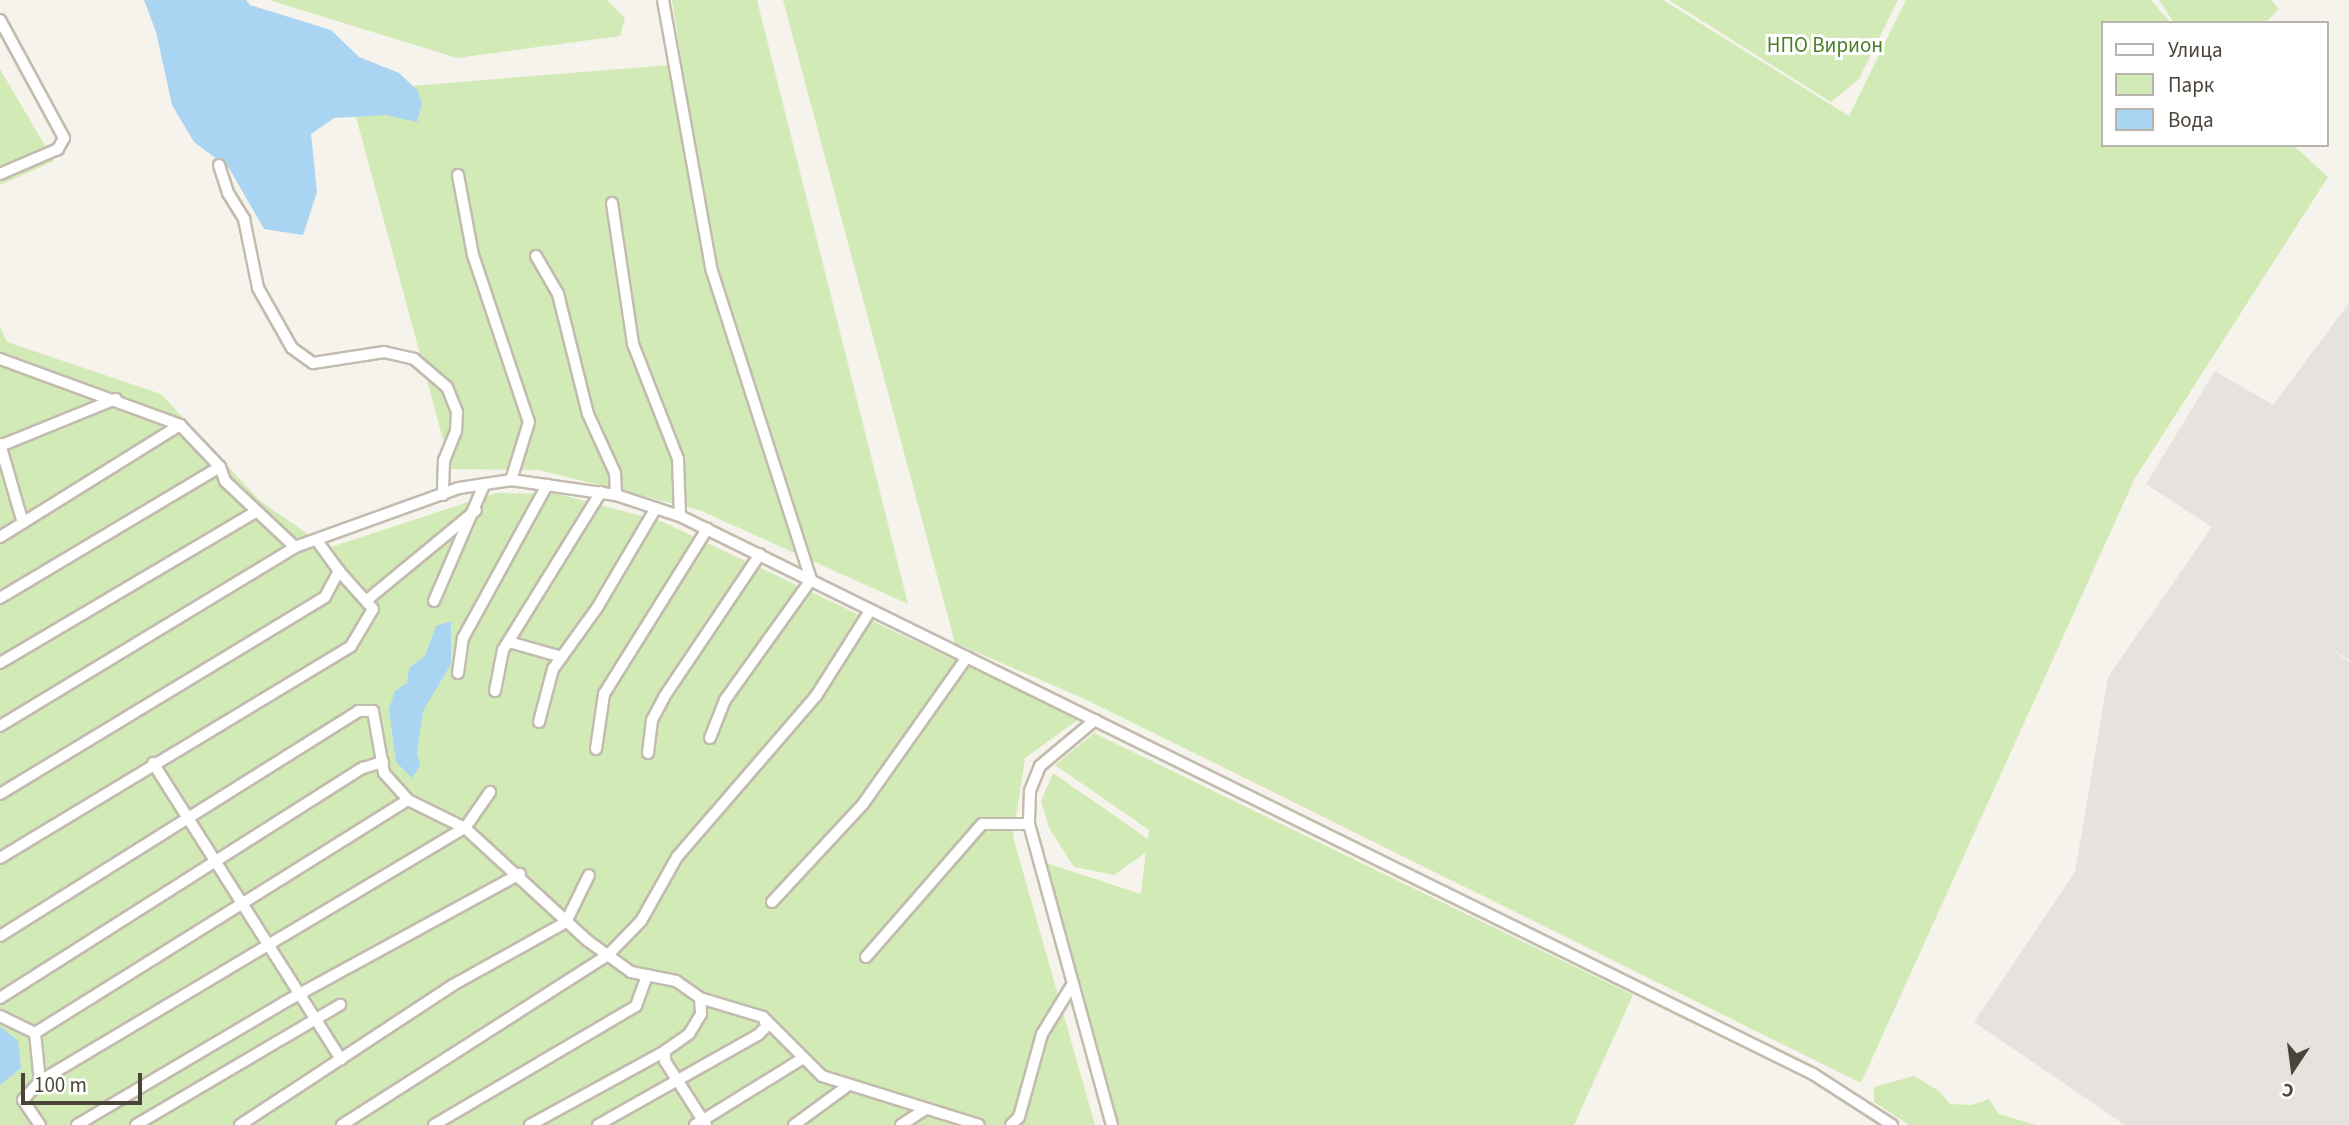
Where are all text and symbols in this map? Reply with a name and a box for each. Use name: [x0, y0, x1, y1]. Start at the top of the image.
legend: [2100, 21, 2328, 147]
park label: НПО Вирион: [1767, 32, 1883, 58]
text: Улица: [2168, 35, 2223, 65]
text: Парк: [2168, 70, 2214, 100]
text: Вода: [2168, 105, 2214, 135]
north arrow: [2258, 1034, 2328, 1104]
scale bar: [24, 1058, 145, 1102]
text: 100 m: [34, 1070, 87, 1100]
text: С: [2280, 1076, 2297, 1104]

